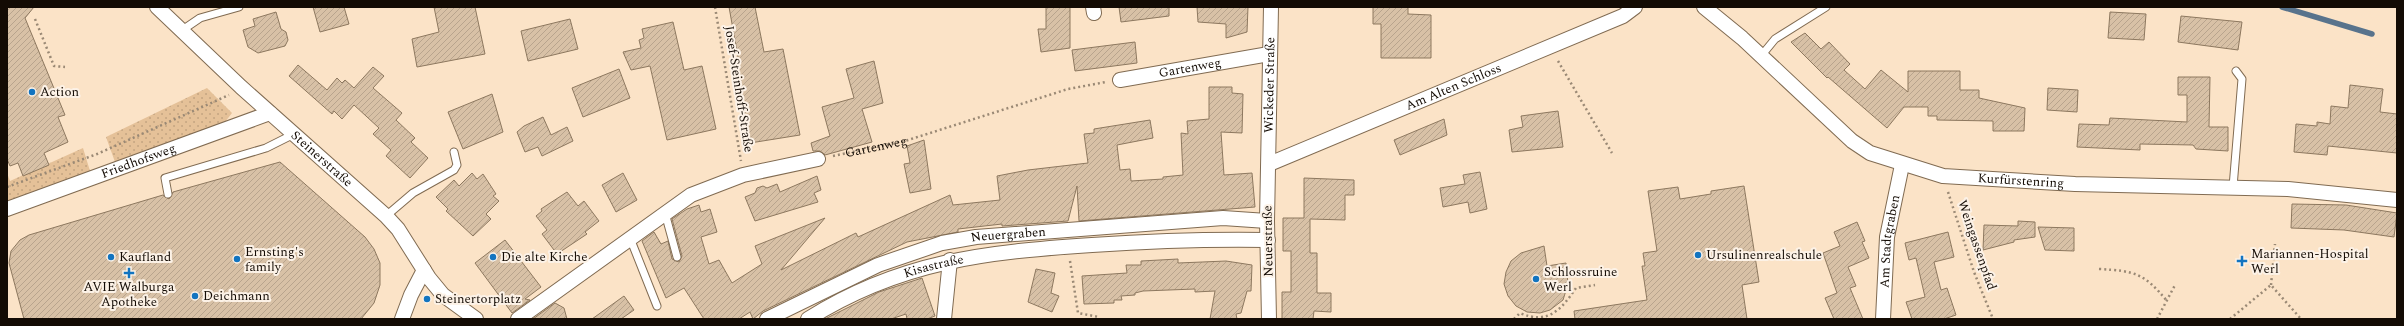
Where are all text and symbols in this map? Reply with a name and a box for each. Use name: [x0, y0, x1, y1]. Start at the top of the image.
street label: Josef-Steinhoff-Straße: [719, 24, 759, 154]
street label: Wickeder Straße: [1259, 37, 1280, 133]
street label: Gartenweg: [1157, 53, 1223, 83]
street label: Am Alten Schloss: [1402, 58, 1505, 116]
place label: Action: [40, 82, 79, 102]
marker: Action: [27, 87, 37, 97]
street label: Steinerstraße: [286, 126, 357, 192]
street label: Gartenweg: [843, 131, 909, 163]
street label: Friedhofsweg: [98, 138, 179, 184]
street label: Kurfürstenring: [1977, 168, 2065, 193]
street label: Am Stadtgraben: [1875, 193, 1906, 288]
street label: Weingassenpfad: [1952, 197, 2002, 293]
street label: Neuerstraße: [1257, 205, 1279, 277]
street label: Neuergraben: [969, 222, 1047, 248]
place label: Ernsting's family: [245, 242, 304, 277]
place label: Mariannen-Hospital Werl: [2251, 244, 2369, 279]
place label: Ursulinenrealschule: [1706, 245, 1822, 265]
place label: Kaufland: [119, 247, 171, 267]
place label: Die alte Kirche: [501, 247, 587, 267]
street label: Kisastraße: [901, 249, 965, 283]
marker: Ursulinenrealschule: [1693, 250, 1703, 260]
marker: Kaufland: [106, 252, 116, 262]
marker: Die alte Kirche: [488, 252, 498, 262]
marker: Ernsting's family: [232, 254, 242, 264]
marker: Mariannen-Hospital Werl: [2236, 255, 2248, 267]
place label: Schlossruine Werl: [1544, 262, 1617, 297]
marker: AVIE Walburga Apotheke: [124, 268, 134, 278]
marker: Schlossruine Werl: [1531, 274, 1541, 284]
place label: AVIE Walburga Apotheke: [84, 277, 175, 312]
place label: Deichmann: [203, 286, 270, 306]
place label: Steinertorplatz: [435, 289, 521, 309]
marker: Deichmann: [190, 291, 200, 301]
marker: Steinertorplatz: [422, 294, 432, 304]

